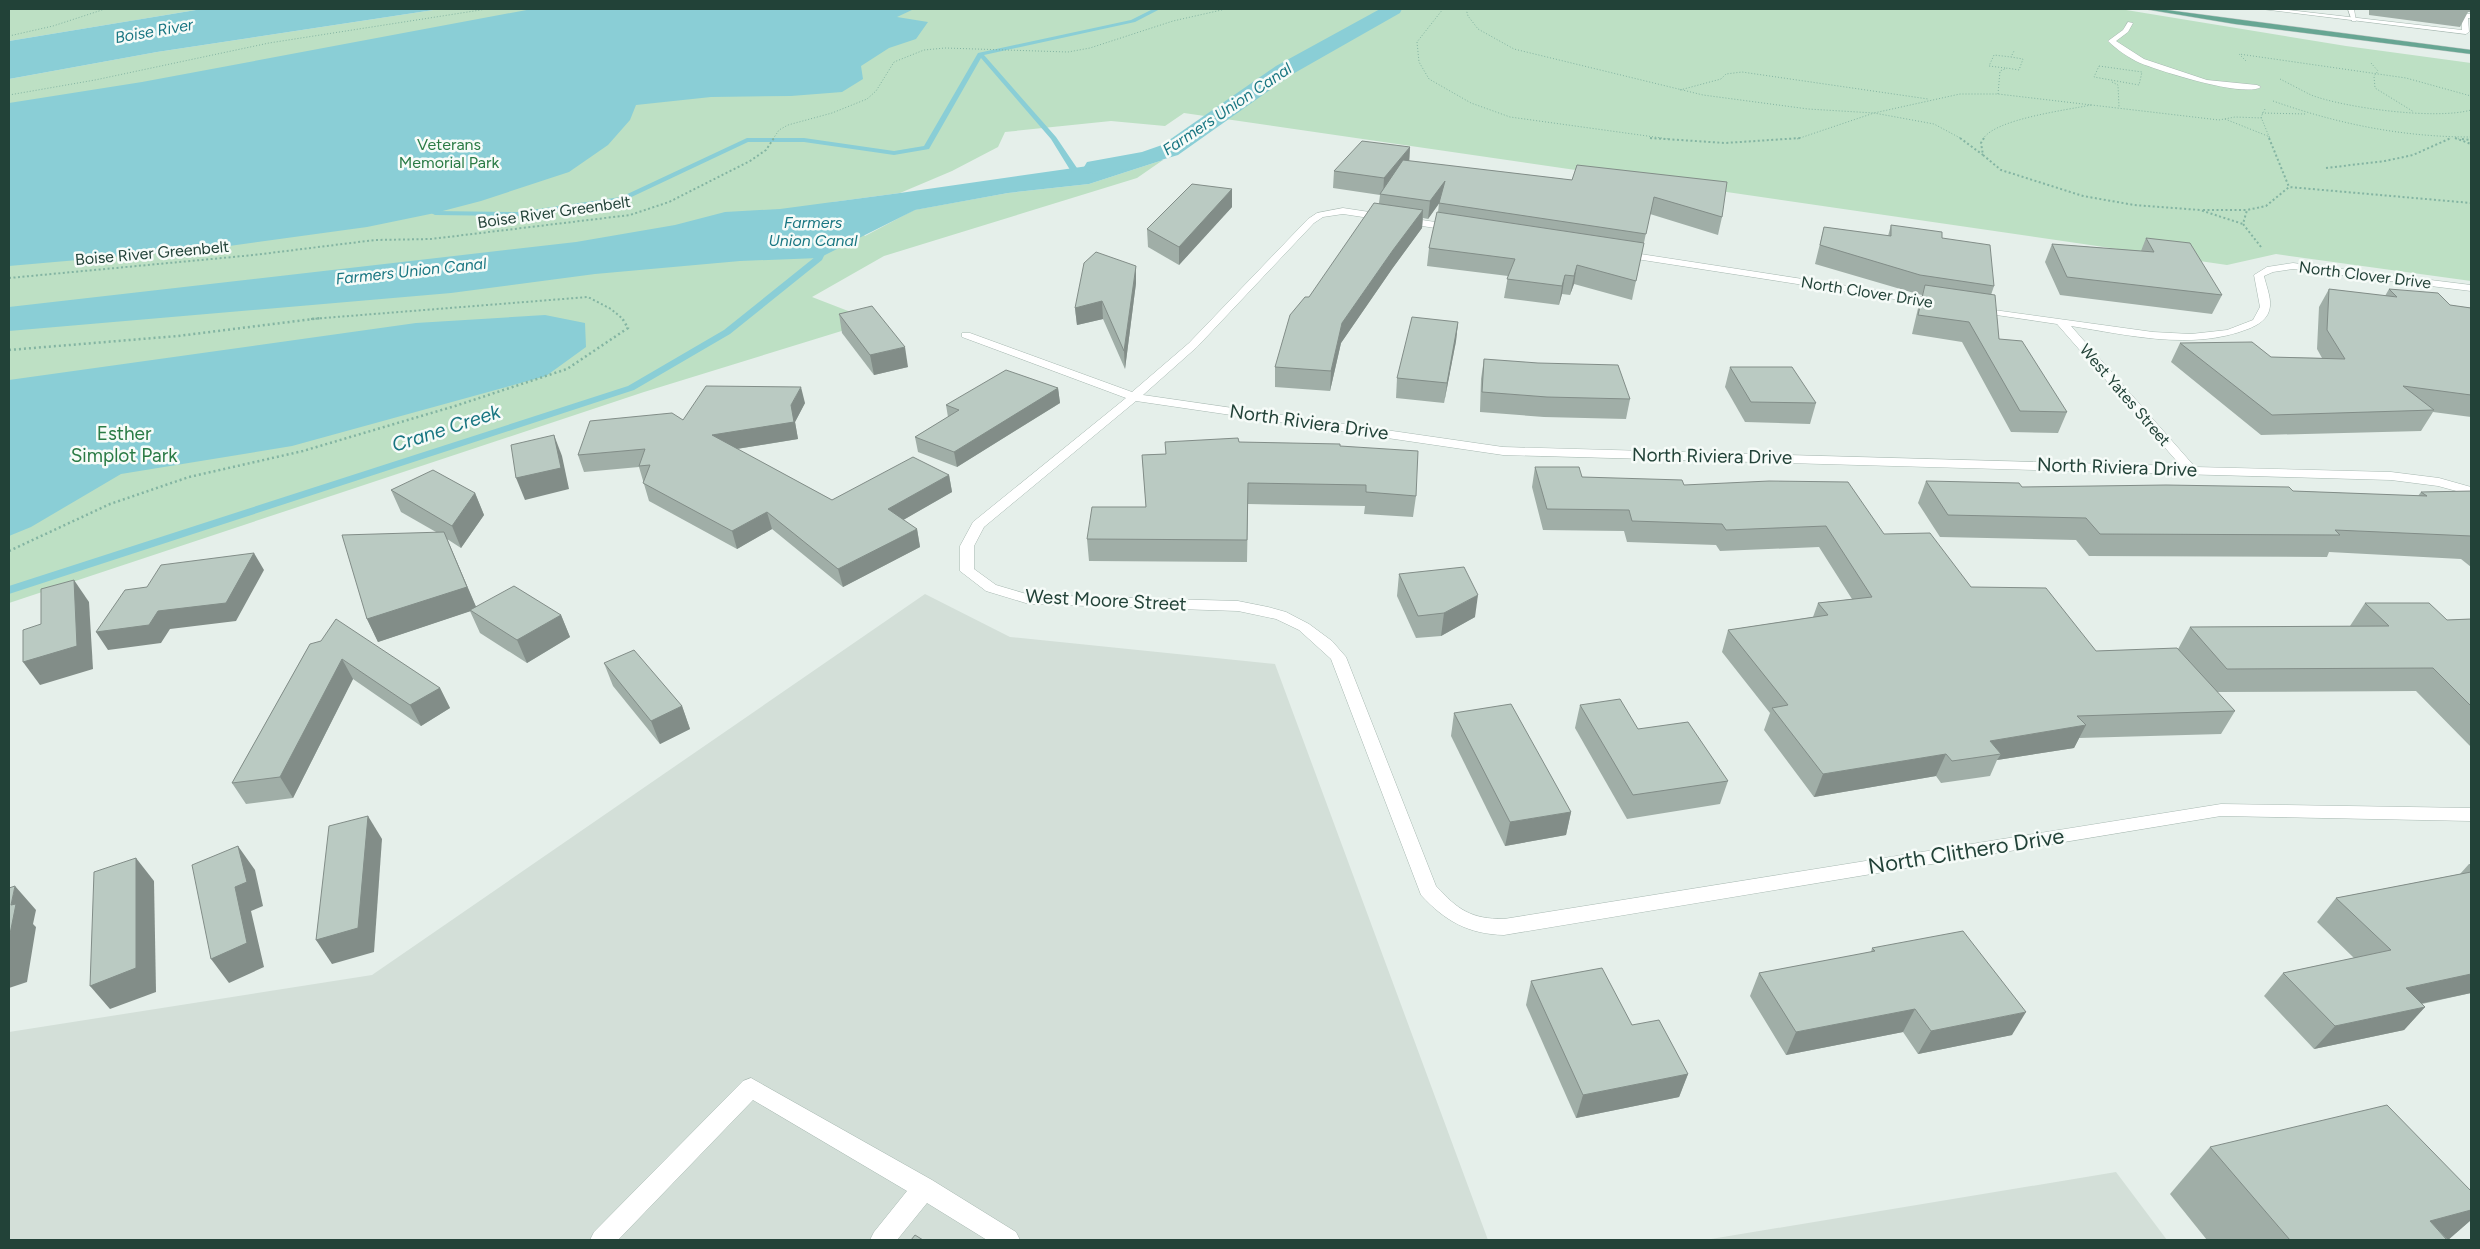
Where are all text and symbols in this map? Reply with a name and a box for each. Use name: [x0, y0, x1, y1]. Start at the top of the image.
water label: Boise River: [113, 15, 195, 47]
water label: Farmers Union Canal: [1159, 58, 1296, 159]
park label: Veterans Memorial Park: [399, 135, 499, 172]
street label: Boise River Greenbelt: [476, 192, 632, 232]
water label: Farmers Union Canal: [769, 213, 858, 250]
street label: Boise River Greenbelt: [74, 237, 230, 269]
water label: Farmers Union Canal: [335, 254, 488, 288]
street label: North Clover Drive: [2298, 257, 2433, 293]
street label: North Clover Drive: [1800, 272, 1935, 312]
street label: West Yates Street: [2076, 340, 2174, 450]
water label: Crane Creek: [389, 399, 505, 457]
street label: North Riviera Drive: [1228, 399, 1390, 445]
park label: Esther Simplot Park: [71, 422, 178, 467]
street label: North Riviera Drive: [1632, 443, 1792, 469]
street label: North Riviera Drive: [2036, 453, 2198, 481]
street label: West Moore Street: [1025, 584, 1187, 616]
street label: North Clithero Drive: [1866, 822, 2066, 880]

